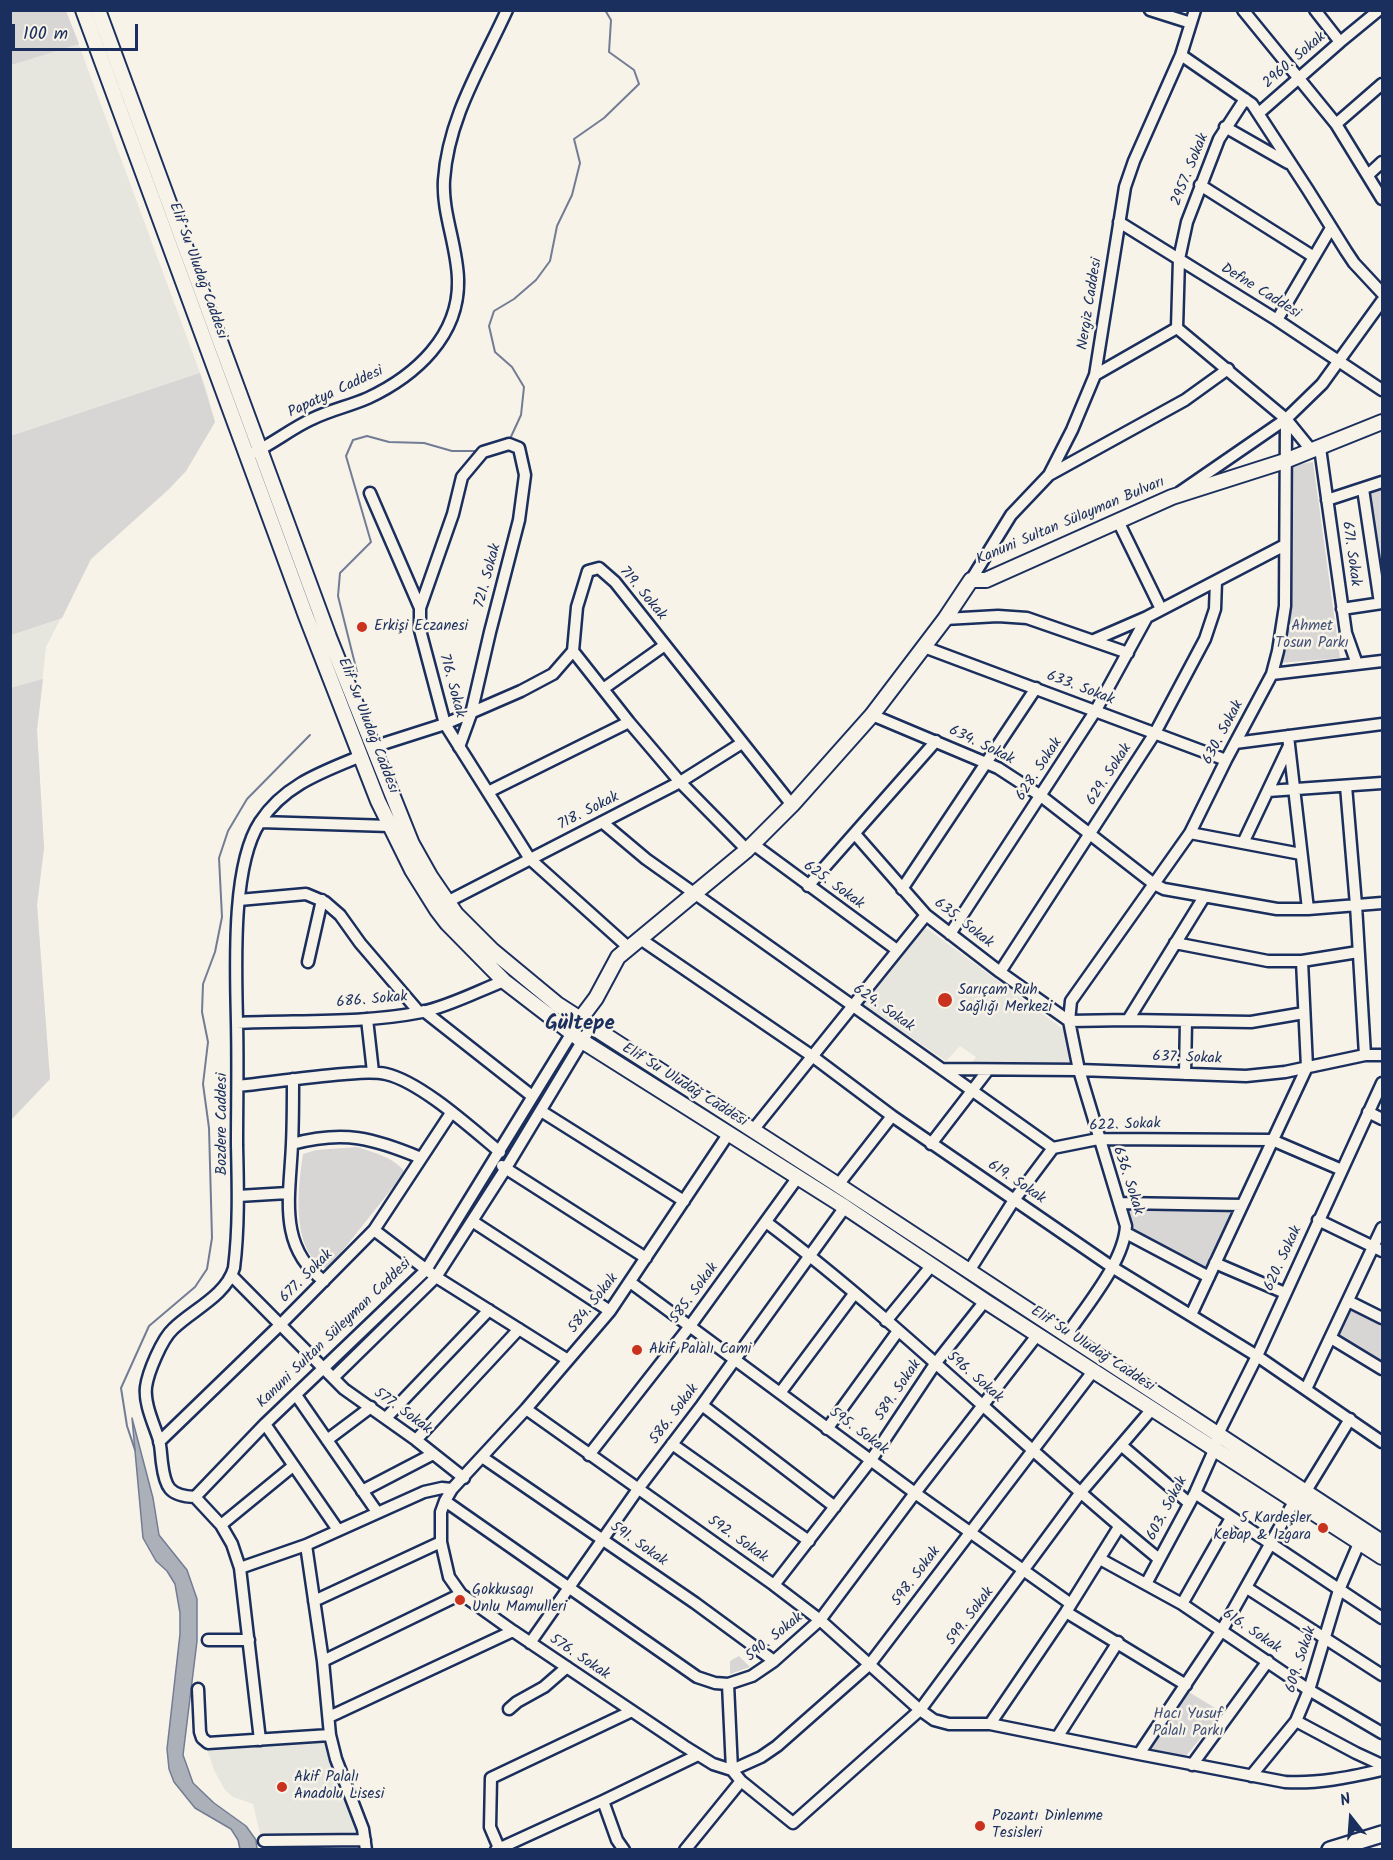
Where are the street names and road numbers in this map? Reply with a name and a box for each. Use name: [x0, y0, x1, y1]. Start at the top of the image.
street label: 2960. Sokak: [1260, 29, 1330, 93]
street label: 2957. Sokak: [1168, 131, 1214, 209]
street label: Elif Su Uludağ Caddesi: [164, 200, 230, 342]
street label: Nergiz Caddesi: [1075, 257, 1107, 351]
street label: Defne Caddesi: [1217, 260, 1303, 324]
street label: Papatya Caddesi: [286, 363, 386, 423]
street label: Kanuni Sultan Sülayman Bulvarı: [974, 474, 1168, 570]
street label: 671. Sokak: [1337, 520, 1363, 588]
street label: 721. Sokak: [472, 542, 506, 610]
street label: 719. Sokak: [614, 564, 670, 624]
street label: 716. Sokak: [434, 652, 468, 720]
street label: Elif Su Uludağ Caddesi: [333, 656, 401, 796]
street label: 633. Sokak: [1044, 668, 1116, 710]
street label: 630. Sokak: [1200, 698, 1248, 768]
street label: 634. Sokak: [945, 722, 1017, 770]
street label: 628. Sokak: [1013, 735, 1067, 805]
street label: 629. Sokak: [1083, 741, 1137, 809]
street label: 718. Sokak: [555, 789, 623, 835]
street label: 625. Sokak: [799, 858, 867, 914]
street label: 635. Sokak: [930, 895, 996, 953]
street label: 624. Sokak: [849, 981, 917, 1037]
street label: 686. Sokak: [336, 989, 408, 1013]
street label: Elif Su Uludağ Caddesi: [618, 1040, 750, 1132]
street label: 637. Sokak: [1152, 1049, 1222, 1069]
street label: Bozdere Caddesi: [214, 1073, 232, 1175]
street label: 622. Sokak: [1089, 1116, 1161, 1136]
street label: 636. Sokak: [1108, 1145, 1146, 1217]
street label: 619. Sokak: [984, 1157, 1048, 1209]
street label: 620. Sokak: [1261, 1223, 1307, 1295]
street label: 677. Sokak: [277, 1247, 337, 1307]
street label: Kanuni Sultan Süleyman Caddesi: [254, 1255, 416, 1413]
street label: 585. Sokak: [667, 1260, 723, 1328]
street label: 584. Sokak: [565, 1271, 623, 1337]
street label: Elif Su Uludağ Caddesi: [1027, 1303, 1157, 1397]
street label: 596. Sokak: [942, 1349, 1006, 1407]
street label: 589. Sokak: [872, 1357, 926, 1425]
street label: 586. Sokak: [646, 1381, 704, 1449]
street label: 577. Sokak: [369, 1385, 435, 1439]
street label: 595. Sokak: [825, 1404, 891, 1460]
street label: 603. Sokak: [1144, 1474, 1192, 1544]
street label: 592. Sokak: [703, 1513, 771, 1567]
street label: 591. Sokak: [606, 1519, 670, 1571]
street label: 598. Sokak: [889, 1544, 945, 1610]
street label: 599. Sokak: [943, 1584, 999, 1650]
street label: 616. Sokak: [1218, 1606, 1284, 1658]
street label: 590. Sokak: [743, 1610, 807, 1666]
street label: 609. Sokak: [1283, 1625, 1321, 1695]
street label: 576. Sokak: [545, 1631, 613, 1685]

